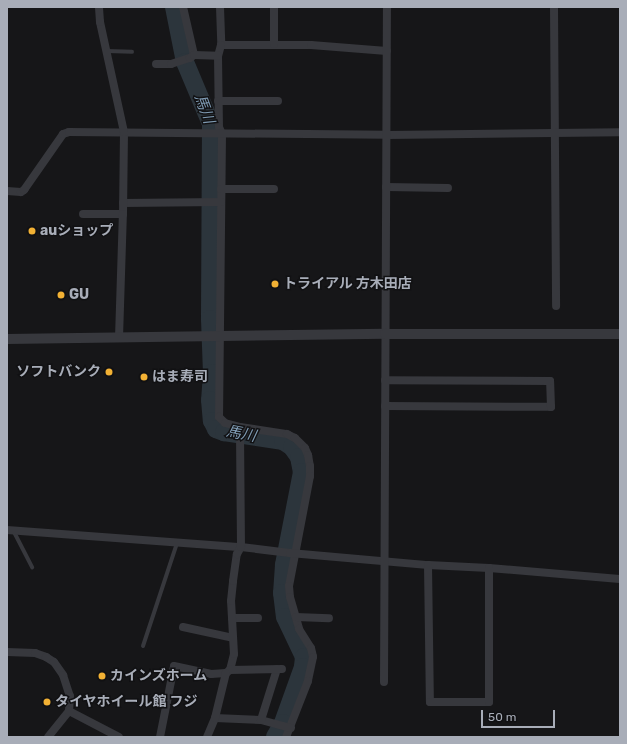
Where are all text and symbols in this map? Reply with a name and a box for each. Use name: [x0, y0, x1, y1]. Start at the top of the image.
water label: 馬川: [190, 92, 218, 126]
place label: auショップ: [40, 223, 113, 239]
marker: auショップ: [27, 226, 37, 236]
place label: トライアル 方木田店: [283, 276, 412, 292]
marker: トライアル 方木田店: [270, 279, 280, 289]
place label: GU: [69, 287, 89, 303]
marker: GU: [56, 290, 66, 300]
place label: ソフトバンク: [17, 364, 101, 380]
marker: ソフトバンク: [104, 367, 114, 377]
place label: はま寿司: [152, 369, 208, 385]
marker: はま寿司: [139, 372, 149, 382]
water label: 馬川: [225, 422, 257, 446]
place label: カインズホーム: [110, 668, 208, 684]
marker: カインズホーム: [97, 671, 107, 681]
place label: タイヤホイール館 フジ: [55, 694, 198, 710]
marker: タイヤホイール館 フジ: [42, 697, 52, 707]
scale bar: [483, 702, 557, 728]
text: 50 m: [488, 710, 516, 724]

